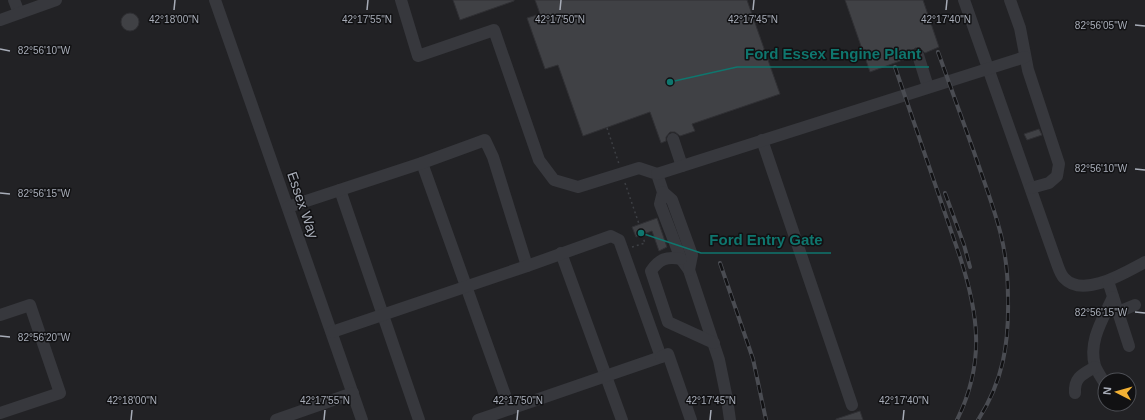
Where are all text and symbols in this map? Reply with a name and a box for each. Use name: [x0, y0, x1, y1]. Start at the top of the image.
text: 42°18'00"N: [149, 14, 199, 25]
text: 42°17'55"N: [342, 14, 392, 25]
text: 42°17'50"N: [535, 14, 585, 25]
text: 42°17'45"N: [728, 14, 778, 25]
text: 42°17'40"N: [921, 14, 971, 25]
text: 82°56'05"W: [1075, 20, 1128, 31]
callout: Ford Essex Engine Plant: [737, 40, 929, 67]
text: 82°56'10"W: [18, 45, 71, 56]
text: Ford Essex Engine Plant: [745, 45, 921, 62]
text: 82°56'10"W: [1075, 163, 1128, 174]
street label: Essex Way: [284, 170, 322, 240]
text: 82°56'15"W: [18, 188, 71, 199]
callout: Ford Entry Gate: [701, 226, 831, 253]
text: Ford Entry Gate: [709, 231, 823, 248]
text: 82°56'15"W: [1075, 307, 1128, 318]
text: 82°56'20"W: [18, 332, 71, 343]
north arrow: [1097, 372, 1137, 412]
text: N: [1101, 386, 1113, 396]
text: 42°18'00"N: [107, 395, 157, 406]
text: 42°17'55"N: [300, 395, 350, 406]
text: 42°17'50"N: [493, 395, 543, 406]
text: 42°17'45"N: [686, 395, 736, 406]
text: 42°17'40"N: [879, 395, 929, 406]

